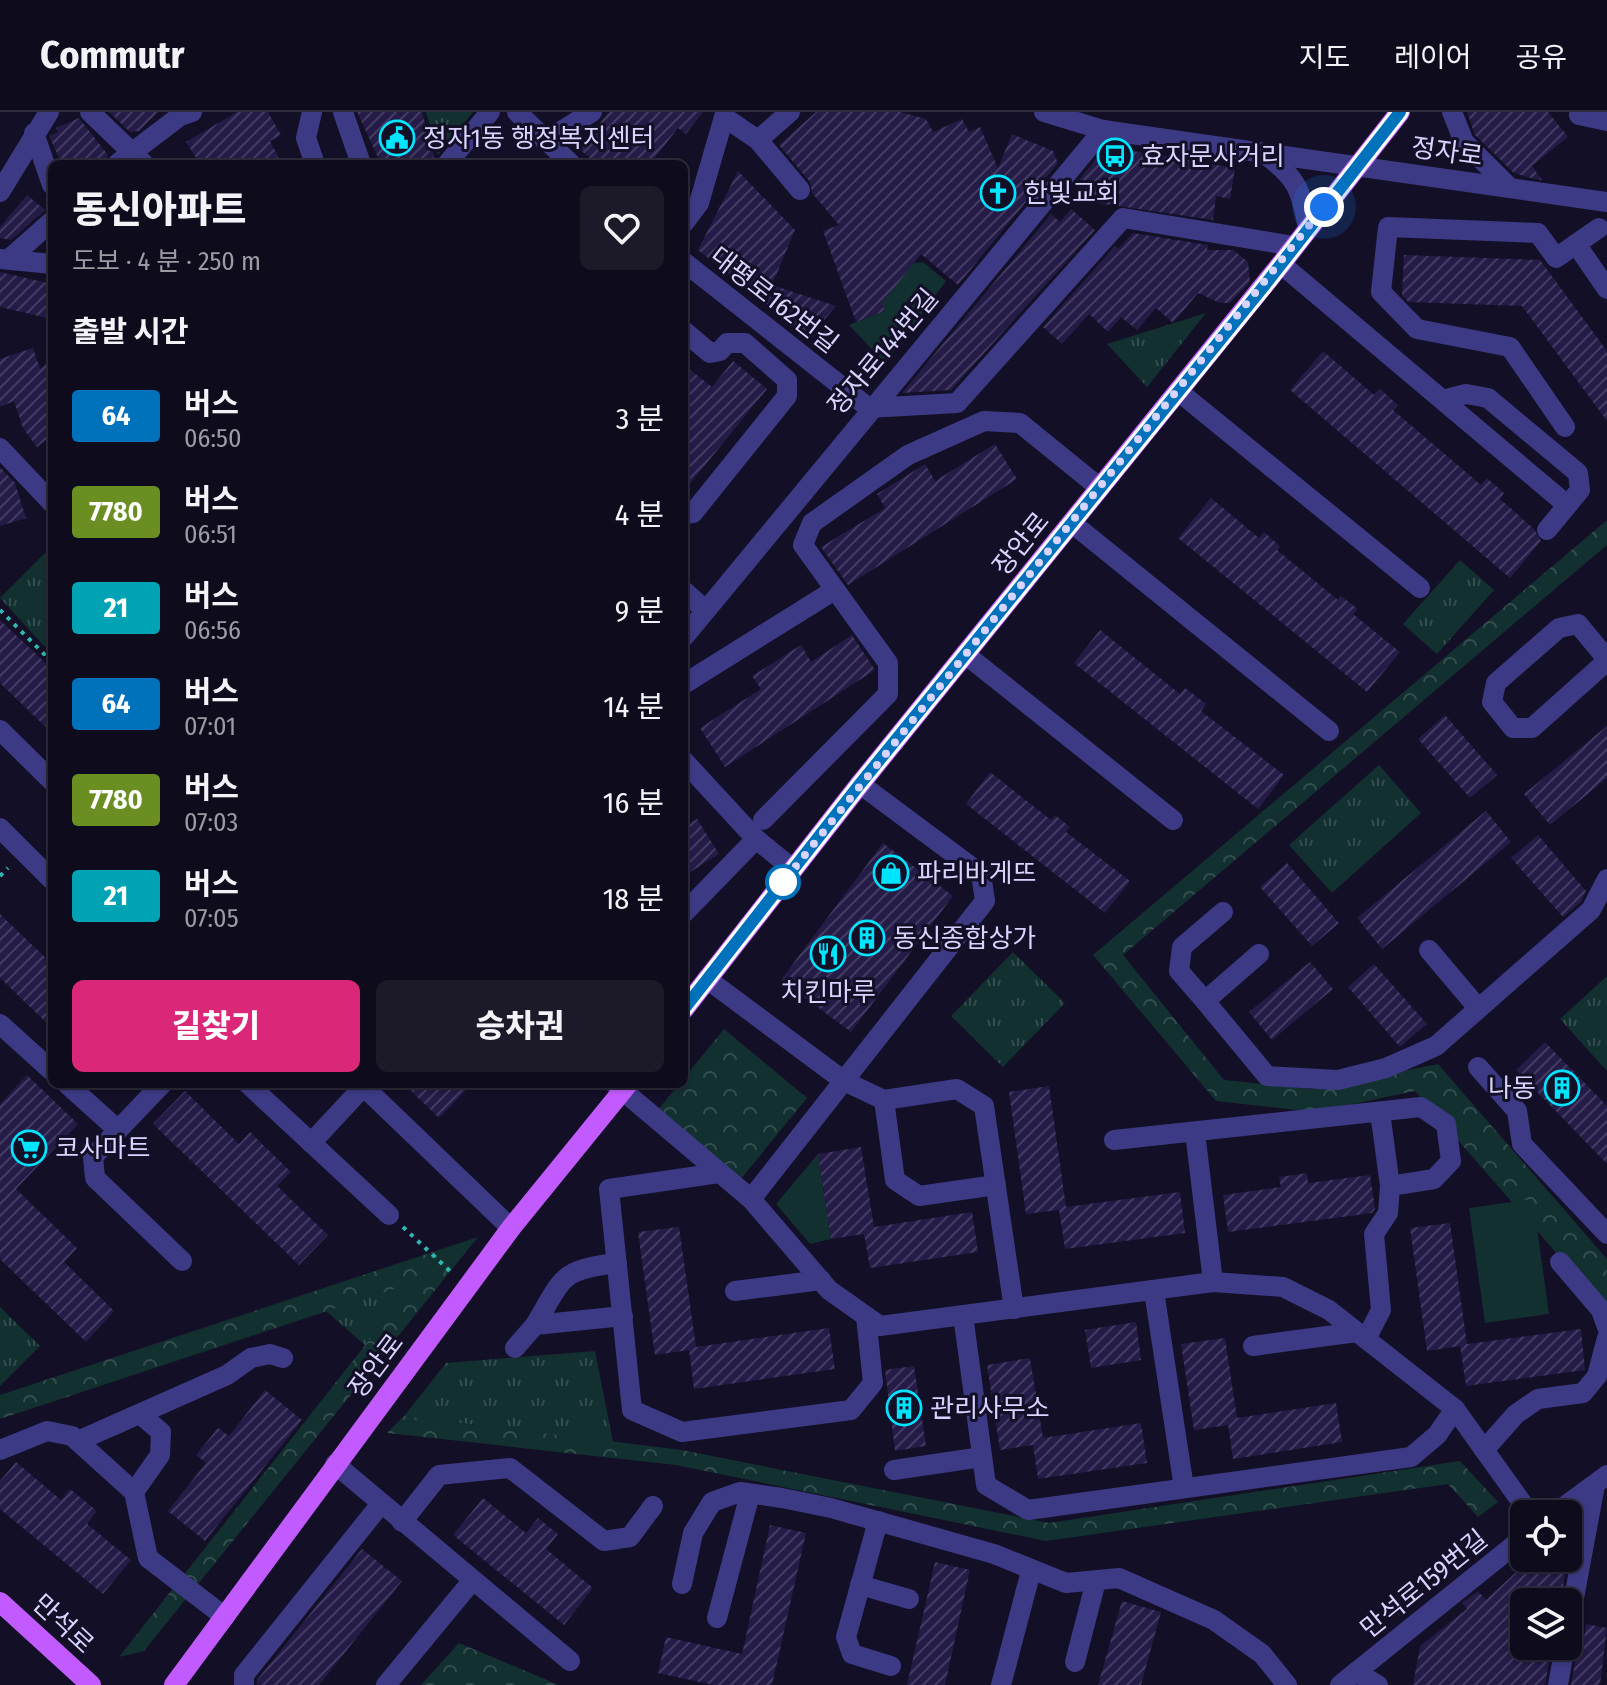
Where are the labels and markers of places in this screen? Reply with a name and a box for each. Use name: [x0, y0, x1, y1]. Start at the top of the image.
public building icon: 정자1동 행정복지센터: [378, 119, 416, 157]
place label: 정자1동 행정복지센터: [423, 123, 655, 154]
bus stop icon: 효자문사거리: [1096, 137, 1134, 175]
place label: 효자문사거리: [1141, 141, 1285, 172]
church icon: 한빛교회: [979, 174, 1017, 212]
place label: 한빛교회: [1024, 178, 1120, 209]
shop icon: 파리바게뜨: [872, 854, 910, 892]
place label: 파리바게뜨: [917, 858, 1037, 889]
unlabelled marker: [766, 865, 800, 899]
building icon: 동신종합상가: [848, 919, 886, 957]
place label: 동신종합상가: [893, 923, 1037, 954]
restaurant icon: 치킨마루: [809, 935, 847, 973]
place label: 치킨마루: [780, 977, 876, 1008]
building icon: 나동: [1543, 1069, 1581, 1107]
place label: 나동: [1488, 1073, 1536, 1104]
supermarket icon: 코사마트: [10, 1129, 48, 1167]
place label: 코사마트: [55, 1133, 151, 1164]
building icon: 관리사무소: [885, 1389, 923, 1427]
place label: 관리사무소: [930, 1393, 1050, 1424]

